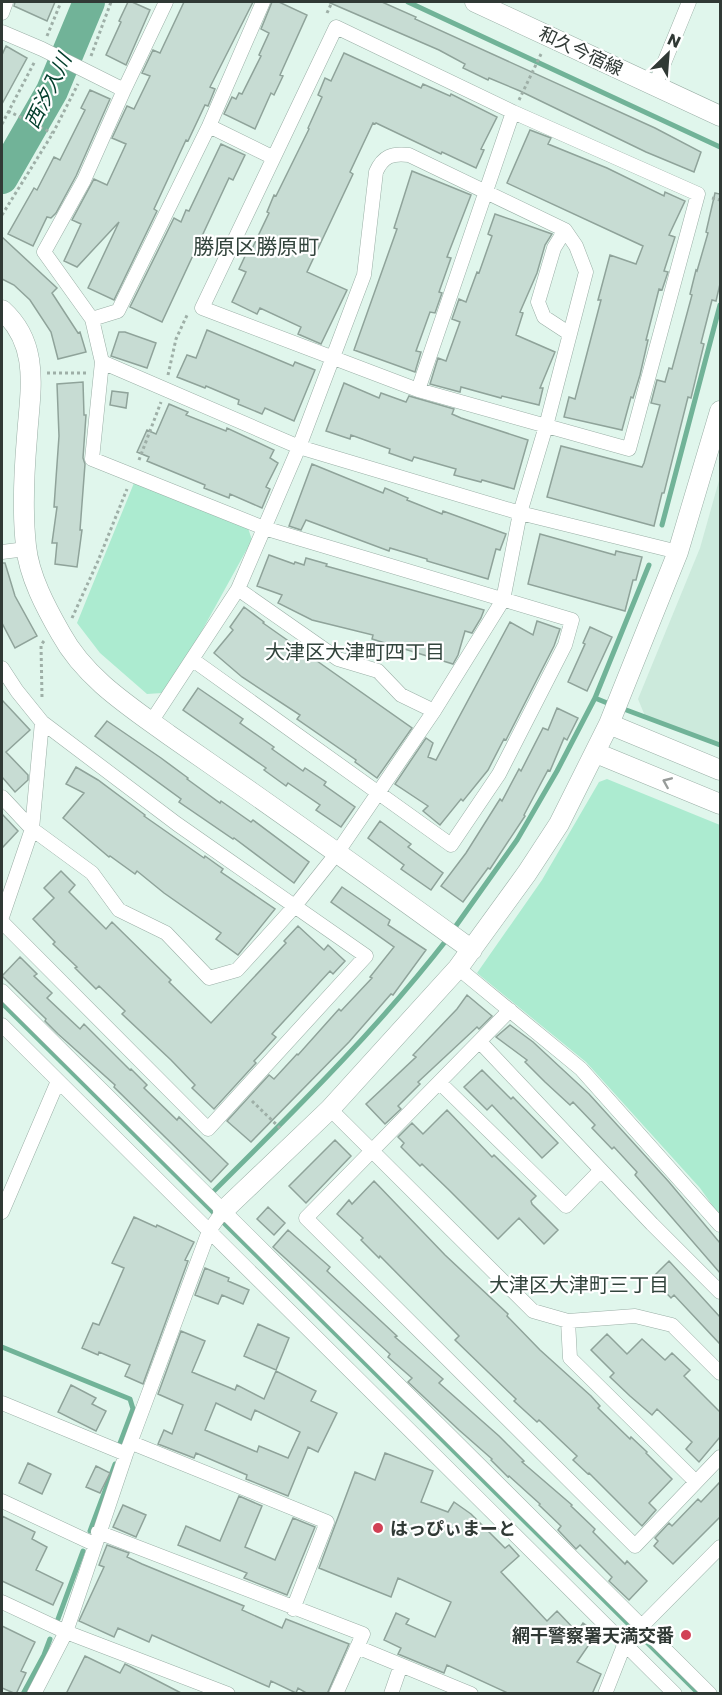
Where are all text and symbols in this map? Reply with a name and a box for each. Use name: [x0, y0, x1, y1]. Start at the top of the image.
street label: 和久今宿線: [535, 21, 627, 81]
north arrow: [638, 24, 698, 84]
text: N: [664, 28, 684, 54]
water label: 西汐入川: [18, 47, 79, 133]
district label: 勝原区勝原町: [193, 232, 319, 261]
district label: 大津区大津町四丁目: [265, 638, 445, 666]
one-way arrow: [662, 777, 673, 789]
district label: 大津区大津町三丁目: [489, 1271, 669, 1299]
place label: はっぴぃまーと: [390, 1516, 516, 1541]
marker: はっぴぃまーと: [371, 1521, 385, 1535]
place label: 網干警察署天満交番: [512, 1623, 674, 1648]
marker: 網干警察署天満交番: [679, 1628, 693, 1642]

